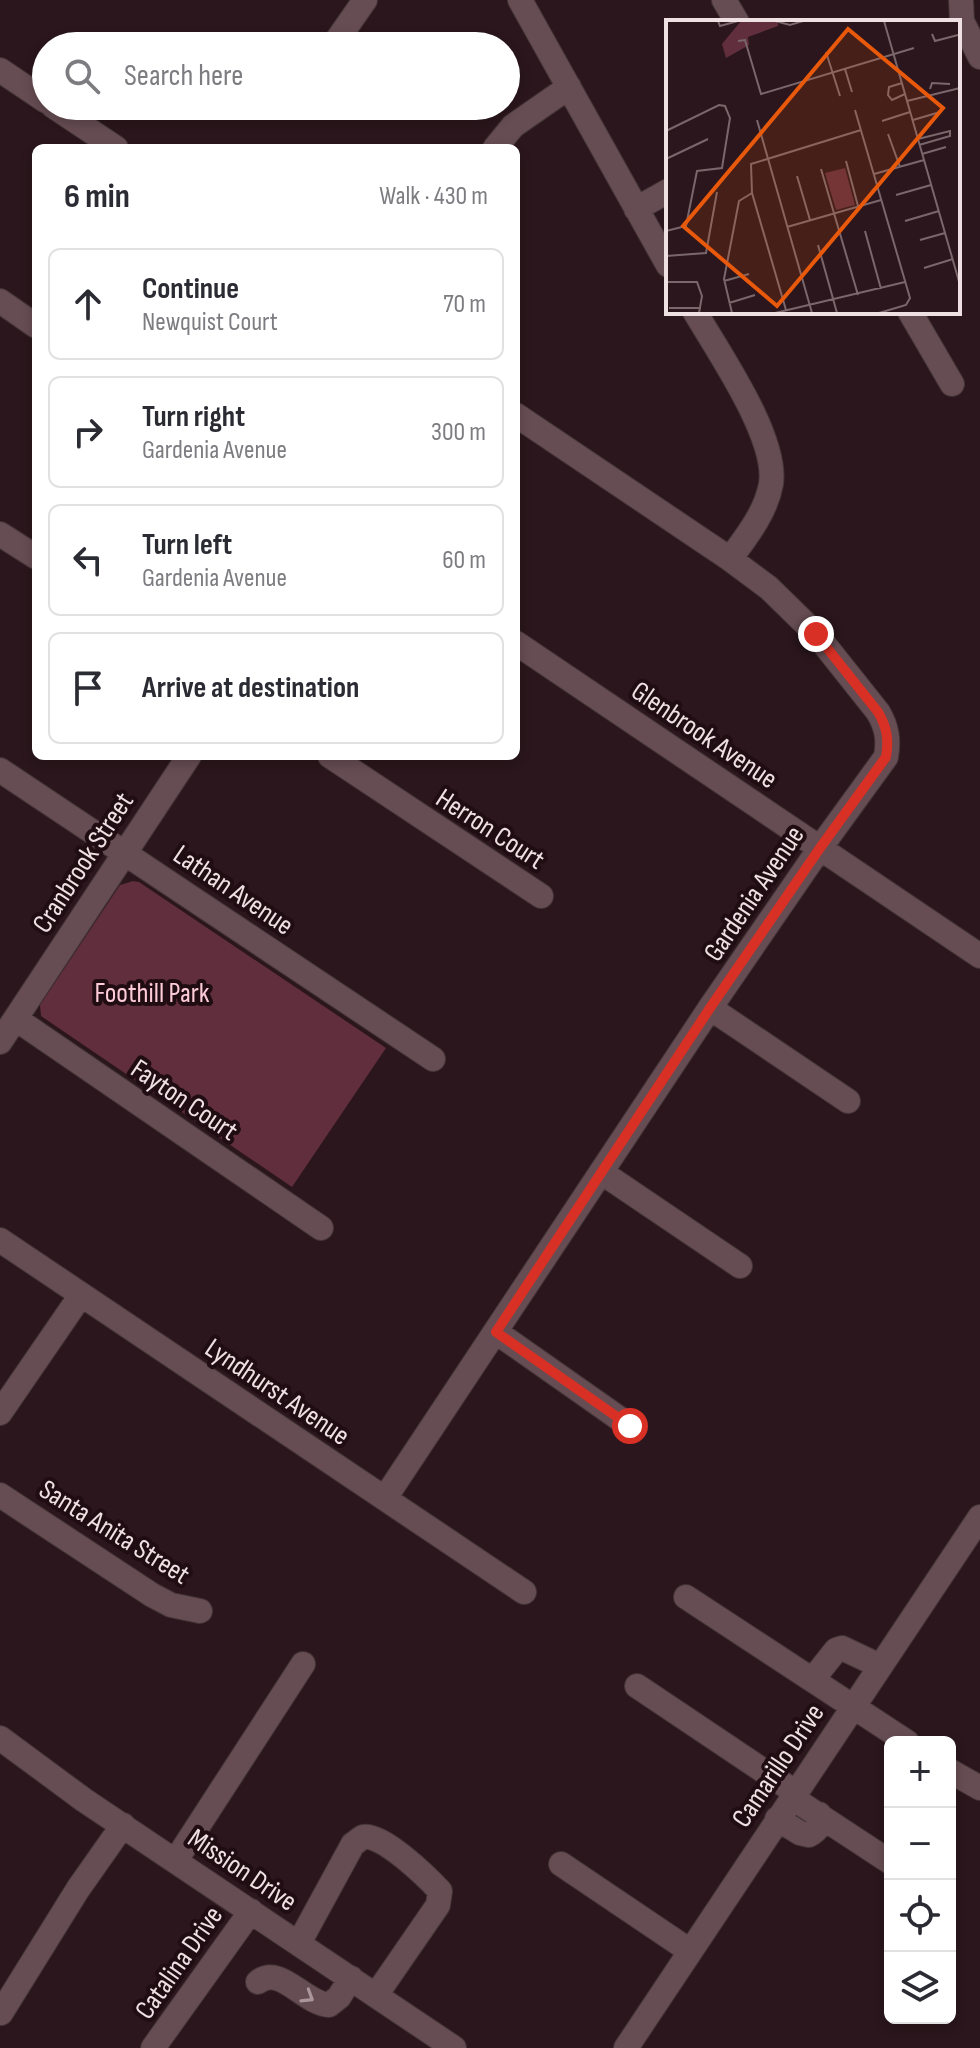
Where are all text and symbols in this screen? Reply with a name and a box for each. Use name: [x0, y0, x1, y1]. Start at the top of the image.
inset map: [666, 20, 960, 314]
search box: [32, 32, 520, 120]
icon: search: [60, 54, 104, 98]
text: Search here: [124, 58, 243, 94]
text: 6 min: [64, 176, 130, 217]
text: Walk · 430 m: [379, 181, 488, 212]
text: Continue: [142, 271, 239, 307]
icon: ahead: [66, 282, 110, 326]
text: 70 m: [443, 289, 486, 320]
text: Newquist Court: [142, 307, 278, 338]
text: Turn right: [142, 399, 245, 435]
icon: right: [66, 410, 110, 454]
text: 300 m: [431, 417, 486, 448]
text: Gardenia Avenue: [142, 435, 287, 466]
text: Turn left: [142, 527, 232, 563]
icon: left: [66, 538, 110, 582]
text: 60 m: [442, 545, 486, 576]
text: Gardenia Avenue: [142, 563, 287, 594]
route end: [798, 616, 834, 652]
icon: arrive: [66, 666, 110, 710]
text: Arrive at destination: [142, 670, 359, 706]
street label: Glenbrook Avenue: [625, 674, 783, 796]
street label: Herron Court: [430, 782, 551, 877]
street label: Cranbrook Street: [26, 787, 141, 939]
street label: Gardenia Avenue: [697, 820, 812, 968]
street label: Lathan Avenue: [167, 838, 299, 942]
park label: Foothill Park: [94, 977, 210, 1010]
street label: Fayton Court: [124, 1053, 244, 1148]
street label: Lyndhurst Avenue: [199, 1332, 356, 1453]
route start: [612, 1408, 648, 1444]
street label: Santa Anita Street: [33, 1473, 195, 1592]
street label: Camarillo Drive: [725, 1698, 831, 1834]
map controls: [884, 1736, 956, 2024]
button: +: [884, 1736, 956, 1808]
button: −: [884, 1808, 956, 1880]
street label: Mission Drive: [182, 1822, 303, 1919]
button: locate: [884, 1880, 956, 1952]
street label: Catalina Drive: [128, 1900, 230, 2026]
button: layers: [884, 1952, 956, 2024]
one-way arrow: [299, 1988, 314, 2003]

